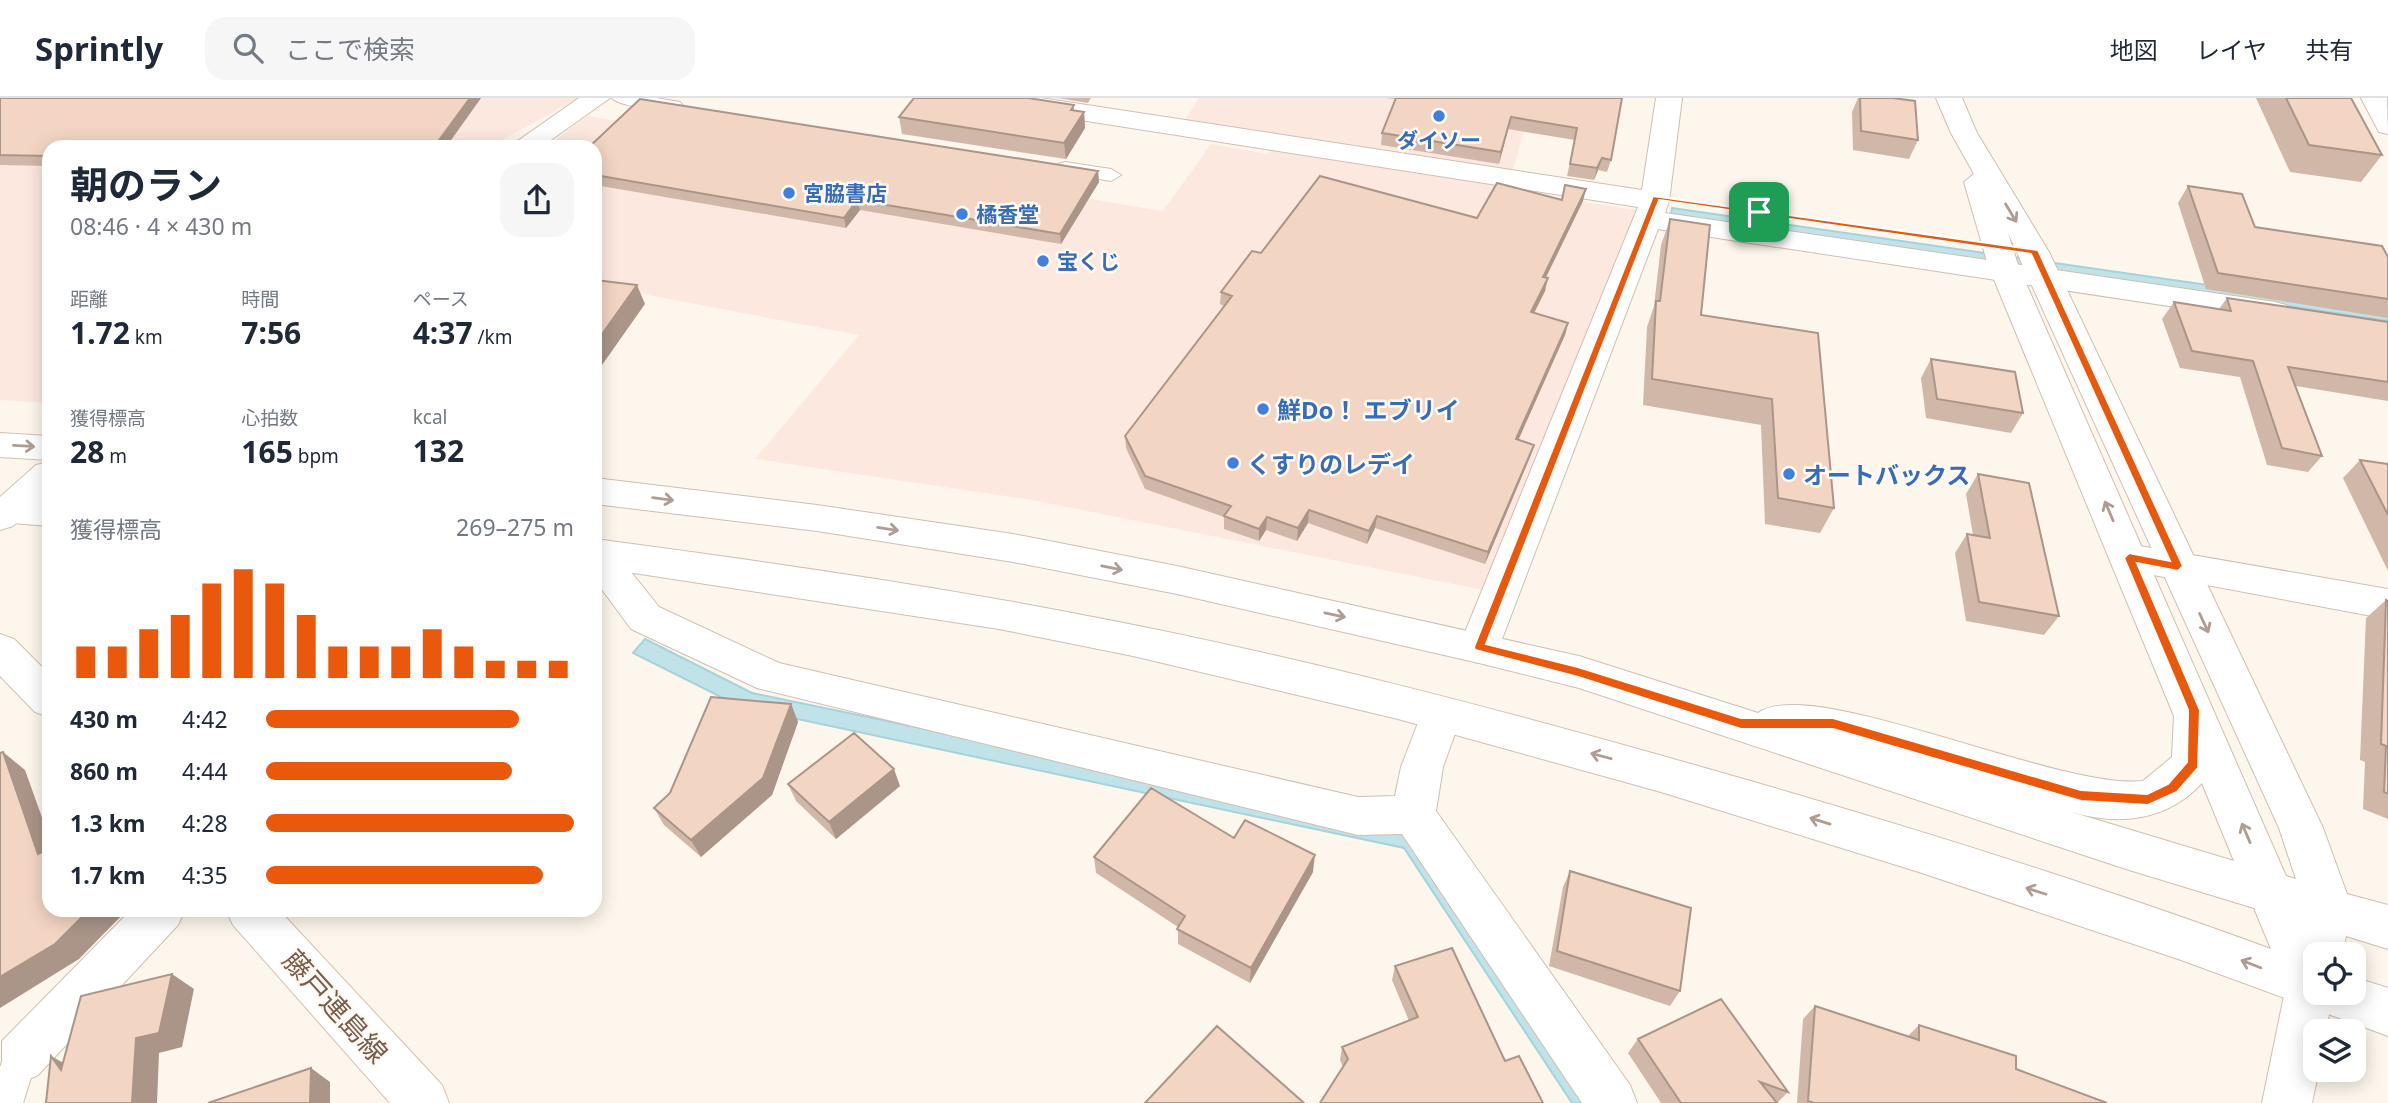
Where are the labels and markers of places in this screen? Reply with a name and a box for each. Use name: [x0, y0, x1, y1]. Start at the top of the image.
marker: ダイソー: [1431, 108, 1447, 124]
place label: ダイソー: [1397, 126, 1481, 154]
place label: 宮脇書店: [803, 179, 887, 207]
pin: [1729, 182, 1789, 242]
marker: 宮脇書店: [781, 185, 797, 201]
place label: 橘香堂: [976, 200, 1039, 228]
marker: 橘香堂: [954, 206, 970, 222]
place label: 宝くじ: [1057, 247, 1120, 275]
marker: 宝くじ: [1035, 253, 1051, 269]
place label: 鮮Do！ エブリイ: [1277, 393, 1460, 426]
marker: 鮮Do！ エブリイ: [1255, 401, 1271, 417]
place label: くすりのレデイ: [1247, 447, 1415, 480]
marker: くすりのレデイ: [1225, 455, 1241, 471]
place label: オートバックス: [1803, 458, 1970, 491]
marker: オートバックス: [1781, 466, 1797, 482]

